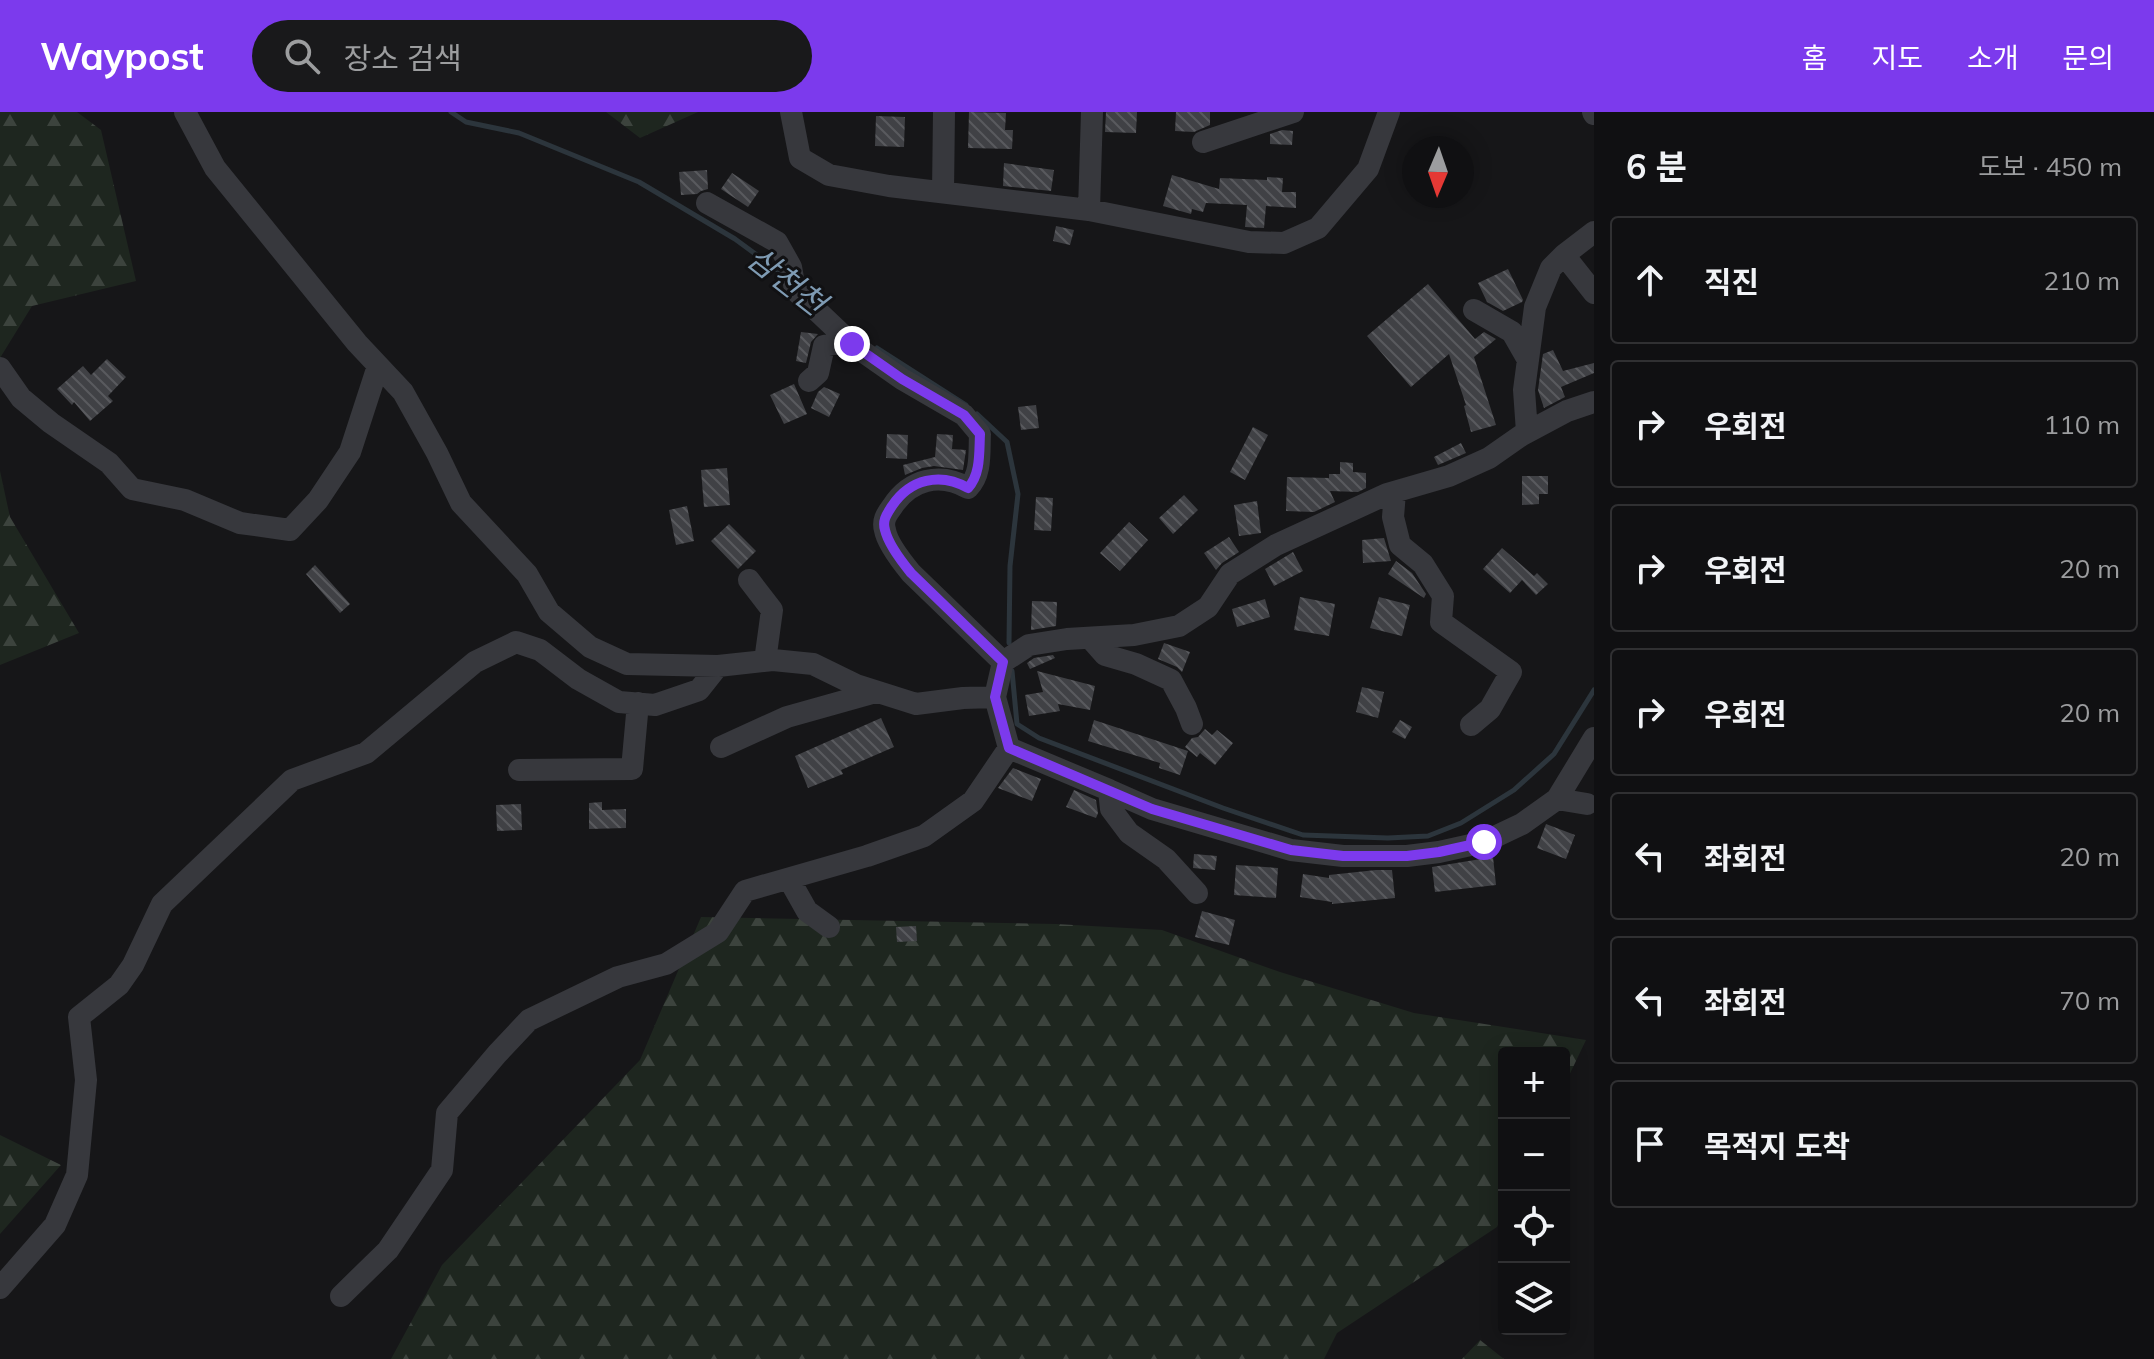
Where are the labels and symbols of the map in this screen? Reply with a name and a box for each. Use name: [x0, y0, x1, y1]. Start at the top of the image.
north arrow: [1402, 136, 1474, 208]
water label: 삼천천: [740, 237, 837, 325]
route end: [834, 326, 870, 362]
route start: [1466, 824, 1502, 860]

